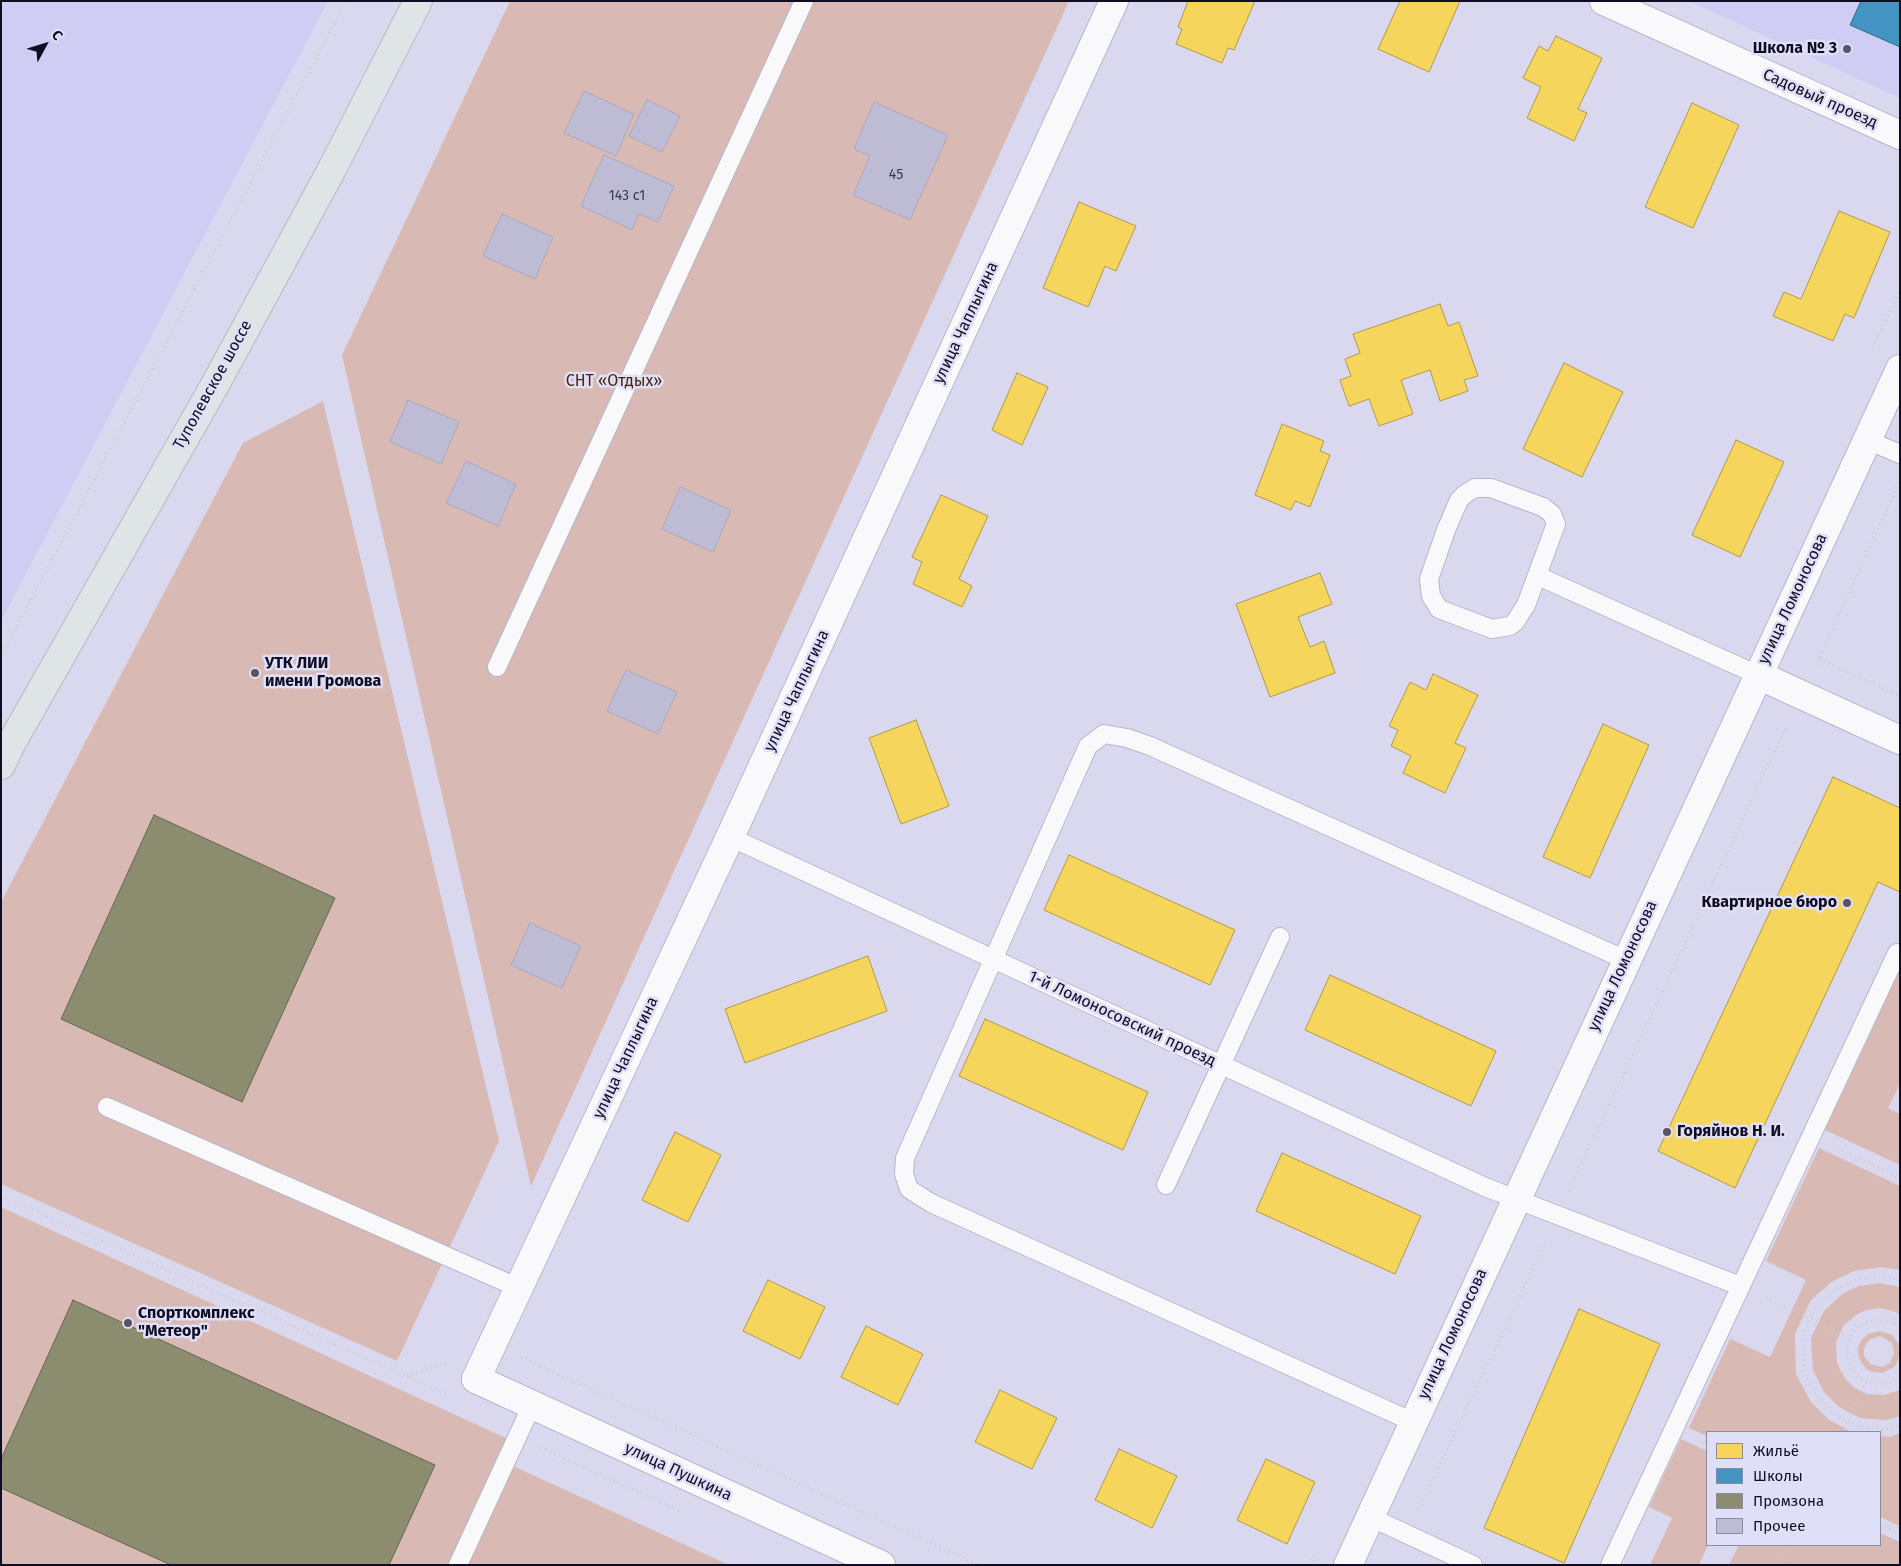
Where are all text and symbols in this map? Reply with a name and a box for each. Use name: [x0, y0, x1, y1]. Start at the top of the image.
north arrow: [20, 20, 70, 70]
text: С: [48, 27, 66, 44]
place label: Школа № 3: [1753, 39, 1837, 59]
marker: Школа № 3: [1841, 43, 1853, 55]
street label: Садовый проезд: [1760, 65, 1880, 133]
house number: 45: [889, 167, 903, 183]
house number: 143 с1: [609, 188, 645, 204]
street label: улица Чаплыгина: [929, 259, 1003, 387]
street label: Туполевское шоссе: [170, 317, 256, 453]
park label: СНТ «Отдых»: [566, 372, 662, 392]
street label: улица Ломоносова: [1754, 531, 1832, 667]
street label: улица Чаплыгина: [760, 627, 834, 755]
place label: УТК ЛИИ имени Громова: [265, 654, 381, 692]
marker: УТК ЛИИ имени Громова: [249, 667, 261, 679]
place label: Квартирное бюро: [1701, 893, 1837, 913]
marker: Квартирное бюро: [1841, 897, 1853, 909]
street label: улица Ломоносова: [1584, 898, 1662, 1034]
street label: 1-й Ломоносовский проезд: [1025, 967, 1219, 1071]
street label: улица Чаплыгина: [589, 994, 663, 1122]
place label: Горяйнов Н. И.: [1677, 1122, 1785, 1142]
marker: Горяйнов Н. И.: [1661, 1126, 1673, 1138]
street label: улица Ломоносова: [1414, 1266, 1492, 1402]
place label: Спорткомплекс "Метеор": [138, 1304, 255, 1342]
marker: Спорткомплекс "Метеор": [122, 1317, 134, 1329]
legend: [1706, 1431, 1881, 1546]
street label: улица Пушкина: [621, 1439, 735, 1505]
text: Жильё: [1753, 1442, 1799, 1460]
text: Школы: [1753, 1467, 1803, 1485]
text: Промзона: [1753, 1492, 1824, 1510]
text: Прочее: [1753, 1517, 1805, 1535]

